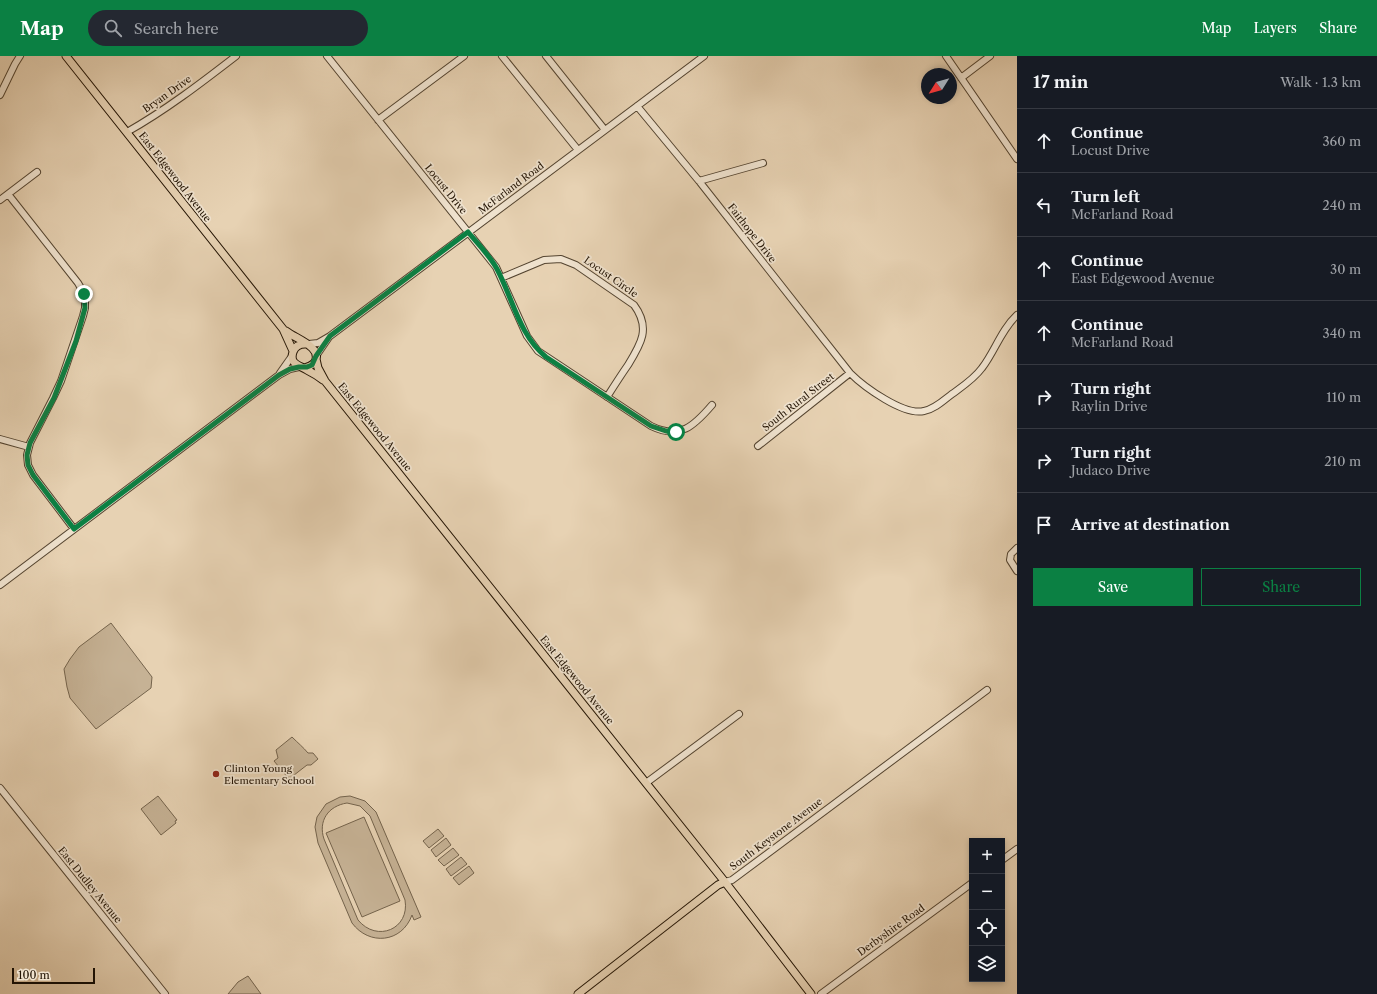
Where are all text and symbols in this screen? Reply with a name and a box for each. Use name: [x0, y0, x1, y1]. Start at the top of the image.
search box: [88, 10, 368, 46]
text: Map: [20, 17, 64, 40]
icon: search: [102, 17, 124, 39]
text: Search here: [134, 19, 219, 38]
text: Map: [1201, 19, 1231, 37]
text: Layers: [1253, 19, 1297, 37]
text: Share: [1319, 19, 1357, 37]
north arrow: [921, 68, 957, 104]
street label: Bryan Drive: [140, 72, 194, 116]
text: 17 min: [1033, 72, 1088, 92]
text: Walk · 1.3 km: [1280, 74, 1361, 90]
text: Continue: [1071, 123, 1143, 142]
street label: East Edgewood Avenue: [136, 129, 214, 225]
icon: ahead: [1033, 130, 1055, 152]
text: 360 m: [1322, 133, 1361, 149]
text: Locust Drive: [1071, 142, 1150, 158]
street label: McFarland Road: [476, 159, 546, 217]
street label: Locust Drive: [422, 161, 470, 217]
text: Turn left: [1071, 187, 1140, 206]
icon: left: [1033, 194, 1055, 216]
text: 240 m: [1322, 197, 1361, 213]
street label: Fairhope Drive: [725, 201, 779, 265]
text: McFarland Road: [1071, 206, 1173, 222]
text: Continue: [1071, 251, 1143, 270]
street label: Locust Circle: [581, 254, 641, 301]
icon: ahead: [1033, 258, 1055, 280]
text: 30 m: [1330, 261, 1361, 277]
text: East Edgewood Avenue: [1071, 270, 1215, 286]
route end: [75, 285, 93, 303]
text: Continue: [1071, 315, 1143, 334]
icon: ahead: [1033, 322, 1055, 344]
text: 340 m: [1323, 325, 1361, 341]
text: McFarland Road: [1071, 334, 1173, 350]
street label: South Rural Street: [759, 370, 837, 434]
text: Turn right: [1071, 379, 1151, 398]
street label: East Edgewood Avenue: [335, 380, 415, 474]
icon: right: [1033, 386, 1055, 408]
text: 110 m: [1326, 389, 1361, 405]
text: Raylin Drive: [1071, 398, 1147, 414]
route start: [667, 423, 685, 441]
text: Turn right: [1071, 443, 1151, 462]
icon: right: [1033, 450, 1055, 472]
text: 210 m: [1324, 453, 1361, 469]
text: Judaco Drive: [1071, 462, 1150, 478]
icon: arrive: [1033, 514, 1055, 536]
text: Arrive at destination: [1071, 515, 1230, 534]
button: Save: [1033, 568, 1193, 606]
button: Share: [1201, 568, 1361, 606]
street label: East Edgewood Avenue: [537, 633, 617, 727]
place label: Clinton Young Elementary School: [224, 762, 314, 787]
marker: Clinton Young Elementary School: [211, 769, 221, 779]
street label: South Keystone Avenue: [727, 795, 825, 873]
map controls: [969, 838, 1005, 982]
button: +: [969, 838, 1005, 874]
street label: East Dudley Avenue: [55, 844, 125, 926]
button: −: [969, 874, 1005, 910]
street label: Derbyshire Road: [855, 901, 927, 959]
button: locate: [969, 910, 1005, 946]
button: layers: [969, 946, 1005, 982]
scale bar: [12, 966, 95, 985]
text: 100 m: [18, 968, 50, 982]

